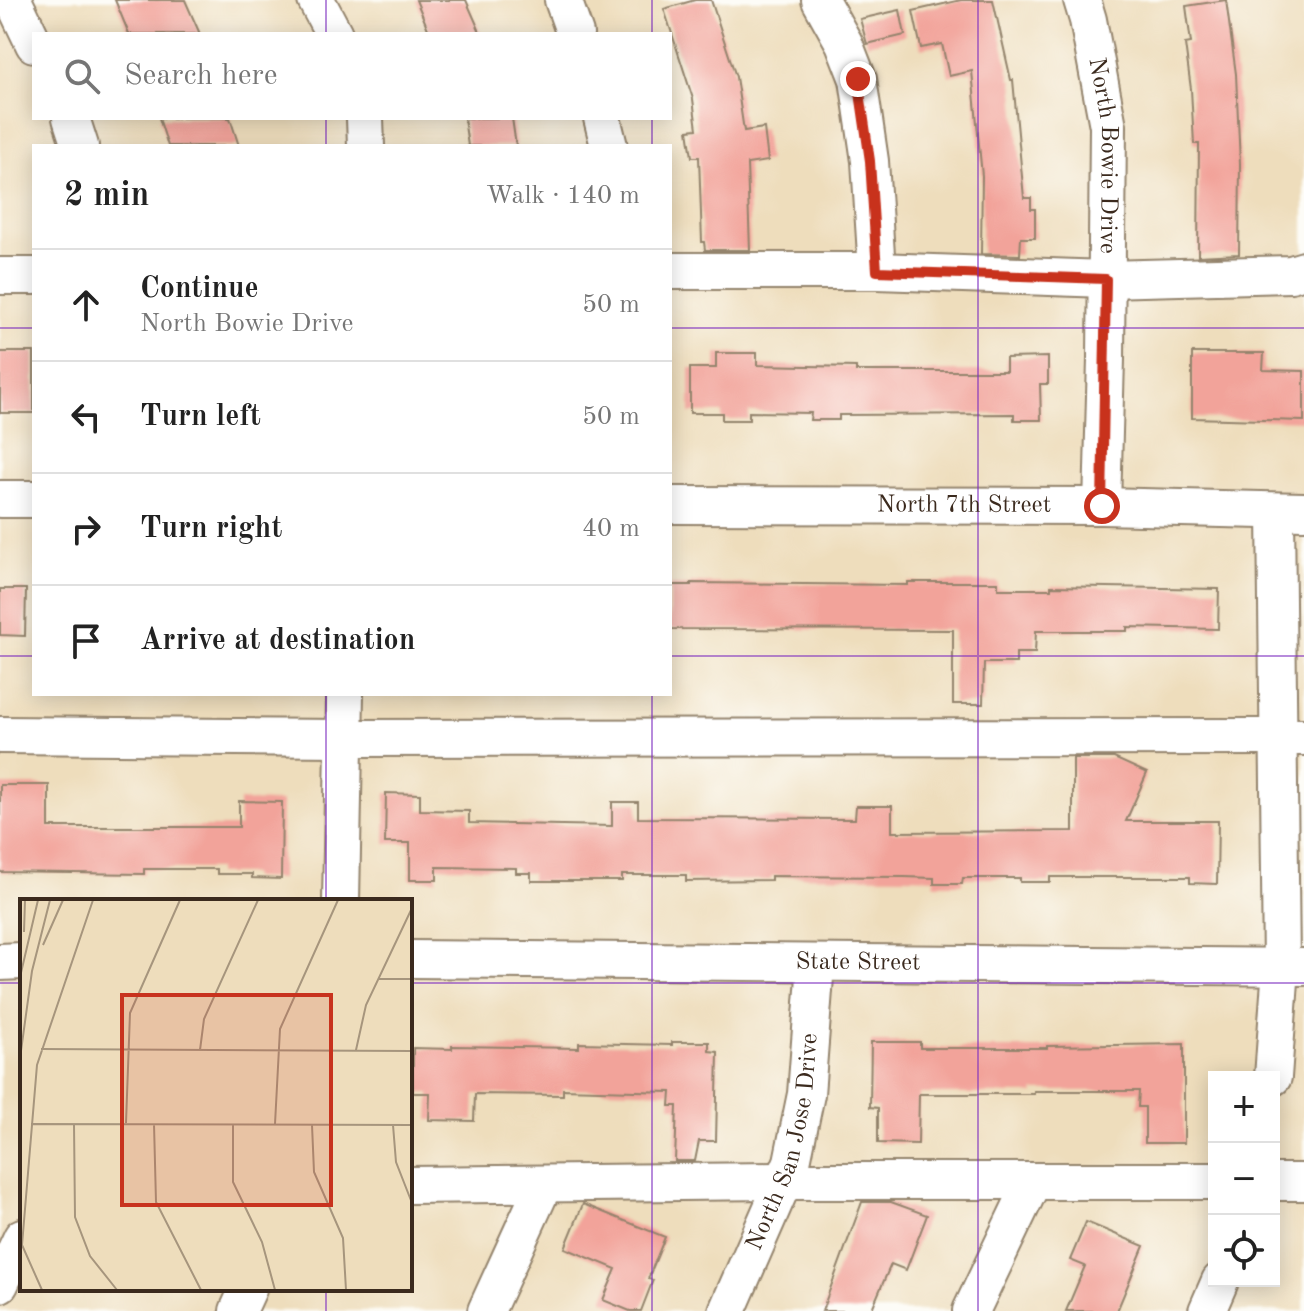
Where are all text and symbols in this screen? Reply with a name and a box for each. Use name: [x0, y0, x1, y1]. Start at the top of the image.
search box: [32, 32, 672, 120]
icon: search: [60, 54, 104, 98]
street label: North Bowie Drive: [1083, 56, 1120, 254]
text: Search here: [124, 61, 278, 91]
route end: [840, 61, 876, 97]
text: 2 min: [64, 179, 149, 213]
text: Walk · 140 m: [486, 183, 640, 209]
text: Continue: [140, 274, 259, 304]
icon: ahead: [64, 283, 108, 327]
text: 50 m: [582, 292, 640, 318]
text: North Bowie Drive: [140, 311, 353, 337]
icon: left: [64, 395, 108, 439]
text: Turn left: [140, 402, 261, 432]
text: 50 m: [582, 404, 640, 430]
route start: [1084, 488, 1120, 524]
street label: North 7th Street: [877, 493, 1051, 518]
icon: right: [64, 507, 108, 551]
text: Turn right: [140, 514, 282, 544]
text: 40 m: [582, 516, 640, 542]
icon: arrive: [64, 619, 108, 663]
text: Arrive at destination: [140, 626, 415, 656]
inset map: [20, 899, 412, 1291]
street label: State Street: [795, 950, 921, 976]
street label: North San Jose Drive: [743, 1032, 823, 1254]
map controls: [1208, 1071, 1280, 1287]
button: +: [1208, 1071, 1280, 1143]
button: −: [1208, 1143, 1280, 1215]
button: locate: [1208, 1215, 1280, 1287]

